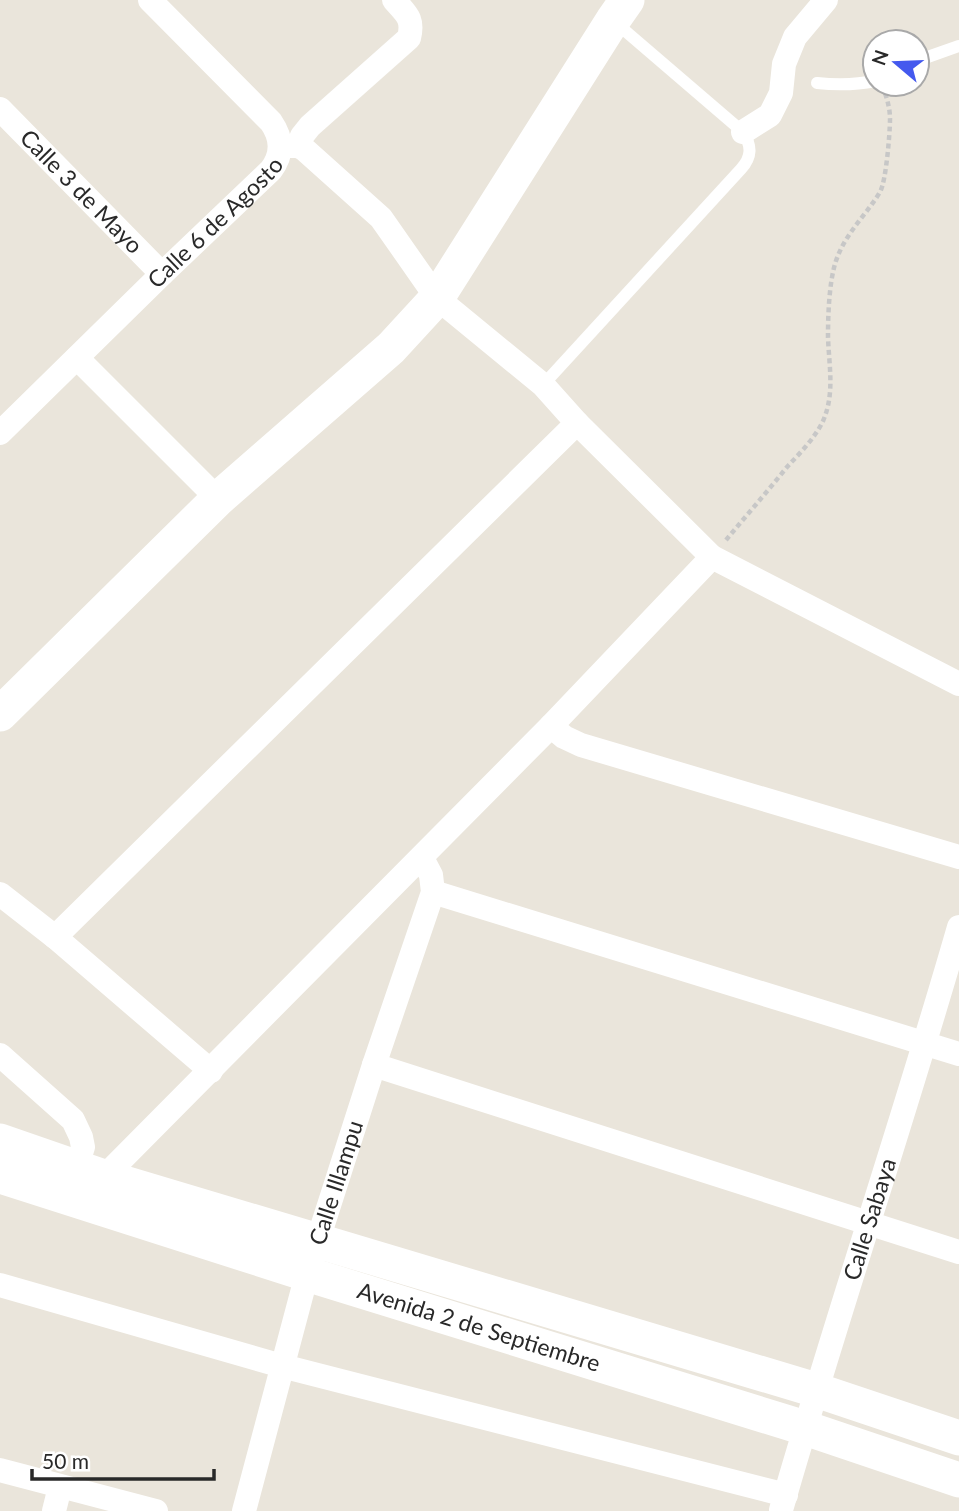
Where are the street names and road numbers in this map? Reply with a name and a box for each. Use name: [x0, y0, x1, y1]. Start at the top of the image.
street label: Calle 3 de Mayo: [15, 123, 149, 259]
street label: Calle 6 de Agosto: [141, 152, 288, 293]
street label: Calle Illampu: [302, 1117, 368, 1248]
street label: Calle Sabaya: [836, 1154, 901, 1284]
street label: Avenida 2 de Septiembre: [354, 1275, 604, 1377]

